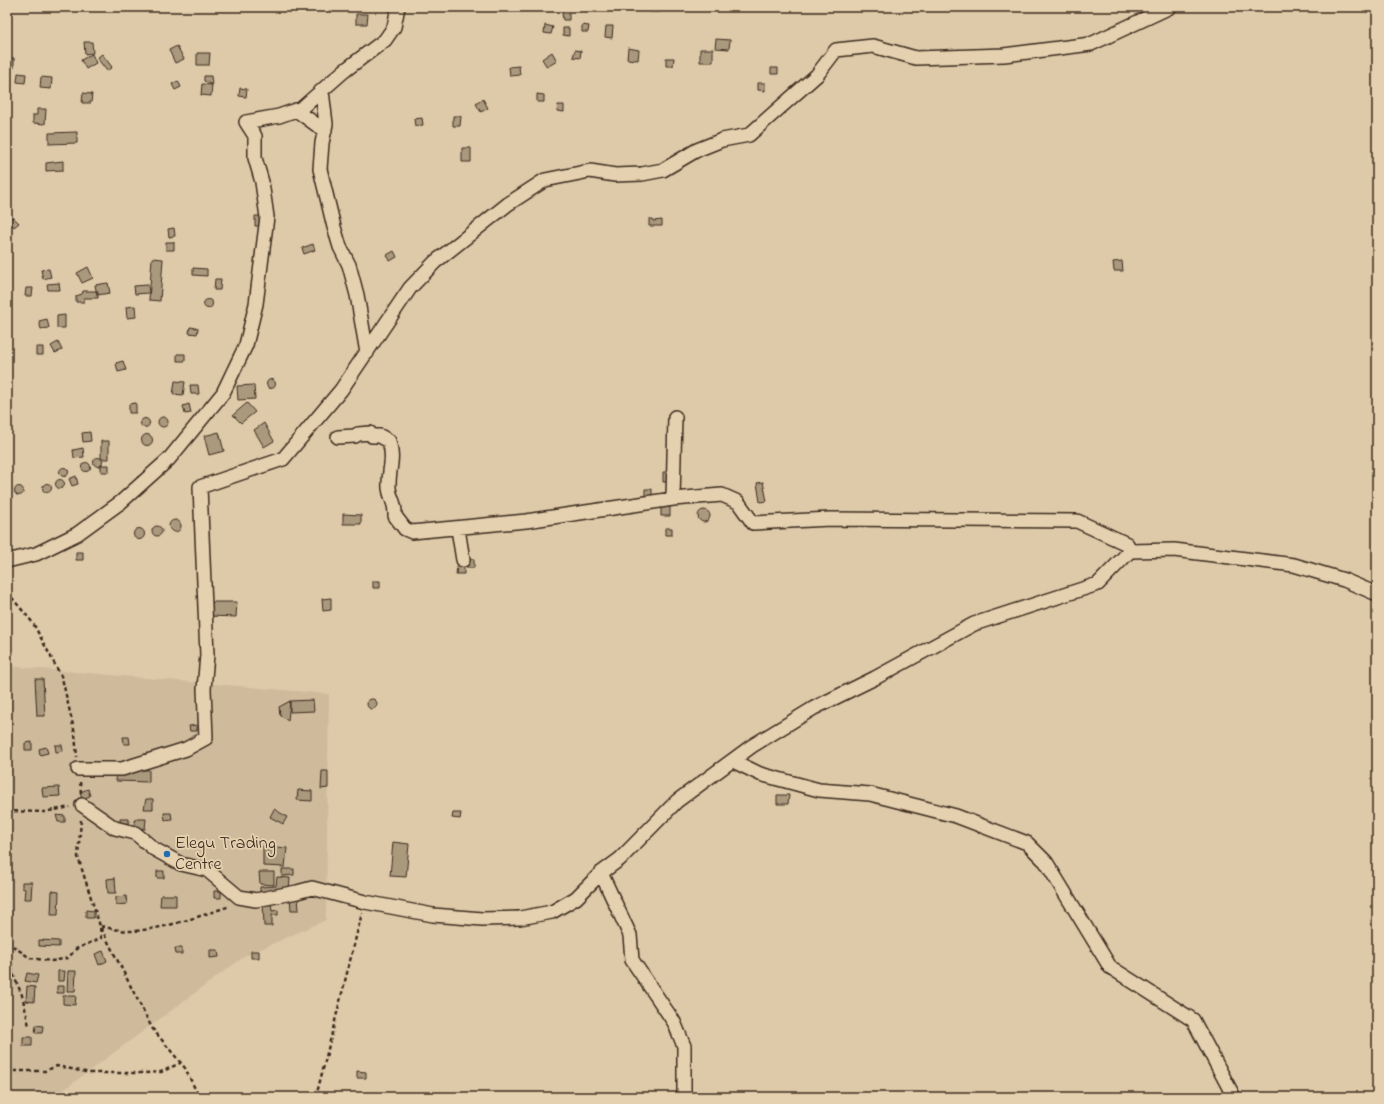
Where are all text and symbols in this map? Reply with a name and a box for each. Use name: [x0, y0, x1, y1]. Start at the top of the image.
place label: Elegu Trading Centre: [175, 831, 276, 878]
marker: Elegu Trading Centre: [162, 849, 172, 859]

